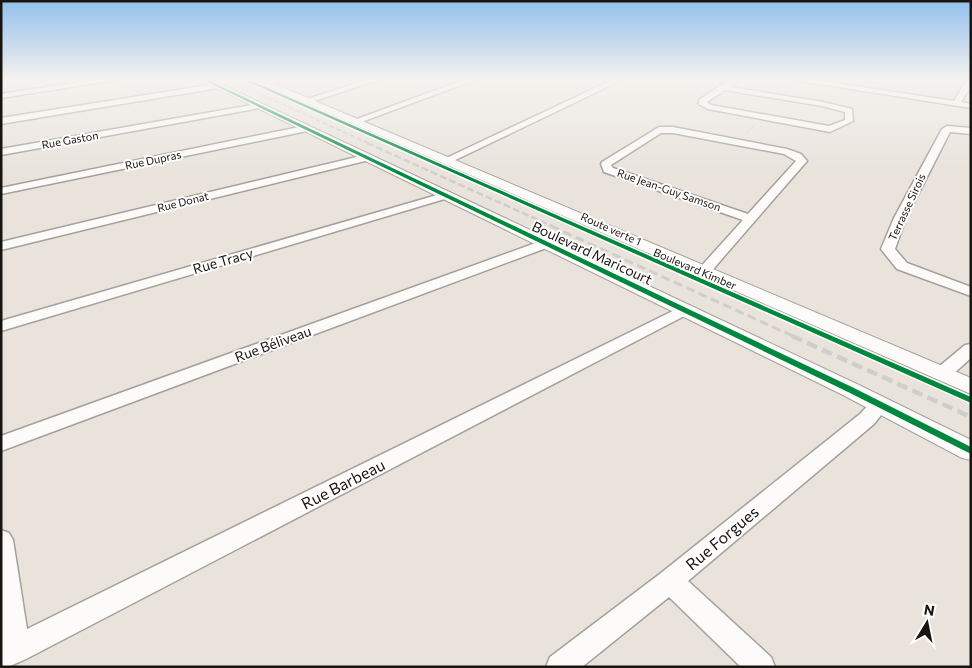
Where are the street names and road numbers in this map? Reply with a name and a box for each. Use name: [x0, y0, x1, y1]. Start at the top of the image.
street label: Rue Gaston: [40, 128, 99, 151]
street label: Rue Dupras: [124, 147, 182, 172]
street label: Rue Jean-Guy Samson: [615, 166, 723, 214]
street label: Terrasse Sirois: [885, 171, 928, 242]
street label: Rue Donat: [156, 189, 210, 214]
street label: Route verte 1: [579, 209, 643, 248]
street label: Boulevard Maricourt: [529, 217, 655, 288]
street label: Rue Tracy: [191, 244, 255, 277]
street label: Boulevard Kimber: [652, 245, 739, 292]
street label: Rue Béliveau: [232, 322, 313, 365]
street label: Rue Barbeau: [298, 454, 388, 513]
street label: Rue Forgues: [681, 502, 762, 574]

